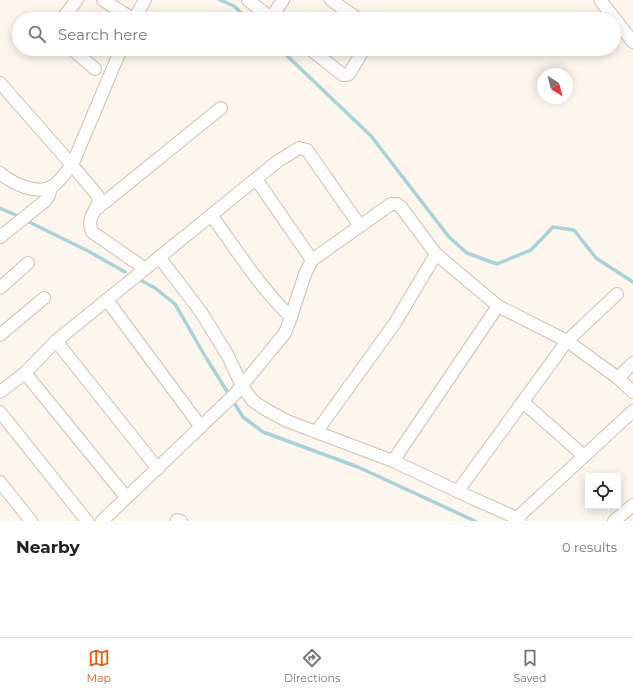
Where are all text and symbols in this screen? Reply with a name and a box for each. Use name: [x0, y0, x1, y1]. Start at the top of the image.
search box: [12, 12, 621, 56]
icon: search: [26, 23, 48, 45]
text: Search here: [58, 25, 147, 44]
north arrow: [537, 68, 573, 104]
map controls: [585, 473, 621, 509]
button: locate: [585, 473, 621, 509]
text: Nearby: [16, 537, 80, 557]
text: 0 results: [562, 539, 617, 555]
tab: Map: [87, 647, 111, 685]
tab: Directions: [284, 647, 340, 685]
tab: Saved: [513, 647, 546, 685]

